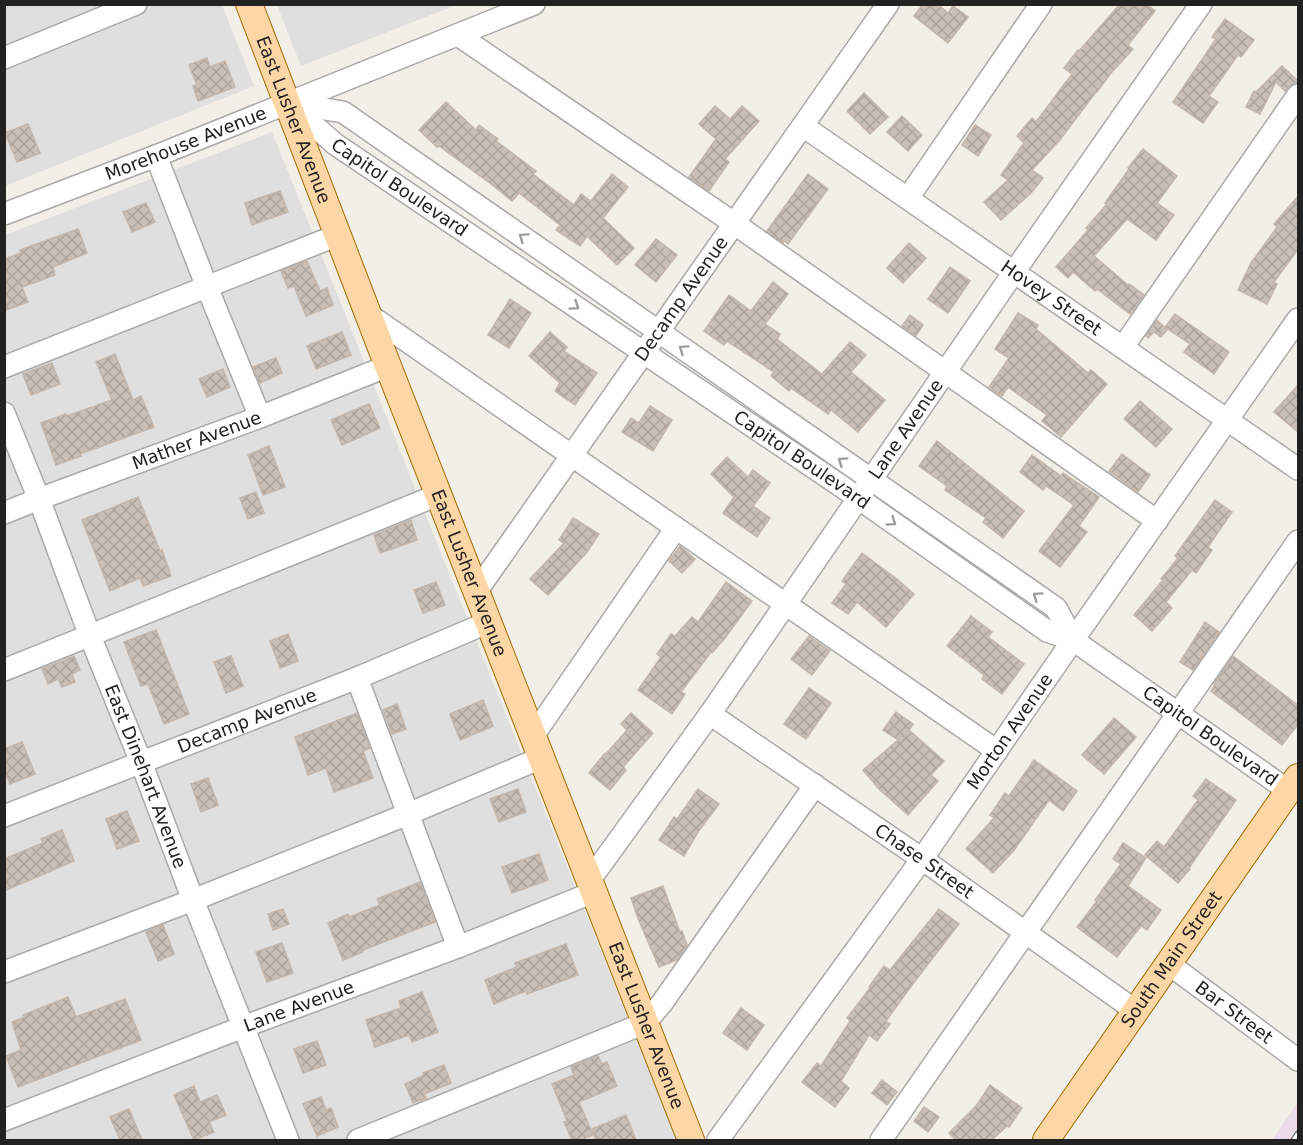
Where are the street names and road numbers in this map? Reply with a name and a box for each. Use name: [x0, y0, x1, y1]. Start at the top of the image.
street label: East Lusher Avenue: [252, 33, 336, 206]
street label: Morehouse Avenue: [102, 102, 269, 184]
street label: Capitol Boulevard: [327, 134, 472, 241]
street label: Decamp Avenue: [630, 232, 732, 365]
street label: Hovey Street: [997, 256, 1106, 340]
street label: Lane Avenue: [864, 375, 947, 483]
street label: Mather Avenue: [129, 406, 264, 474]
street label: Capitol Boulevard: [730, 406, 874, 513]
street label: East Lusher Avenue: [427, 486, 512, 659]
street label: Morton Avenue: [962, 669, 1057, 793]
street label: East Dinehart Avenue: [101, 681, 191, 871]
street label: Capitol Boulevard: [1139, 681, 1282, 790]
street label: Decamp Avenue: [174, 684, 319, 757]
street label: Chase Street: [871, 819, 978, 903]
street label: South Main Street: [1116, 887, 1226, 1031]
street label: East Lusher Avenue: [604, 939, 689, 1112]
street label: Lane Avenue: [241, 976, 357, 1036]
street label: Bar Street: [1191, 976, 1277, 1048]

